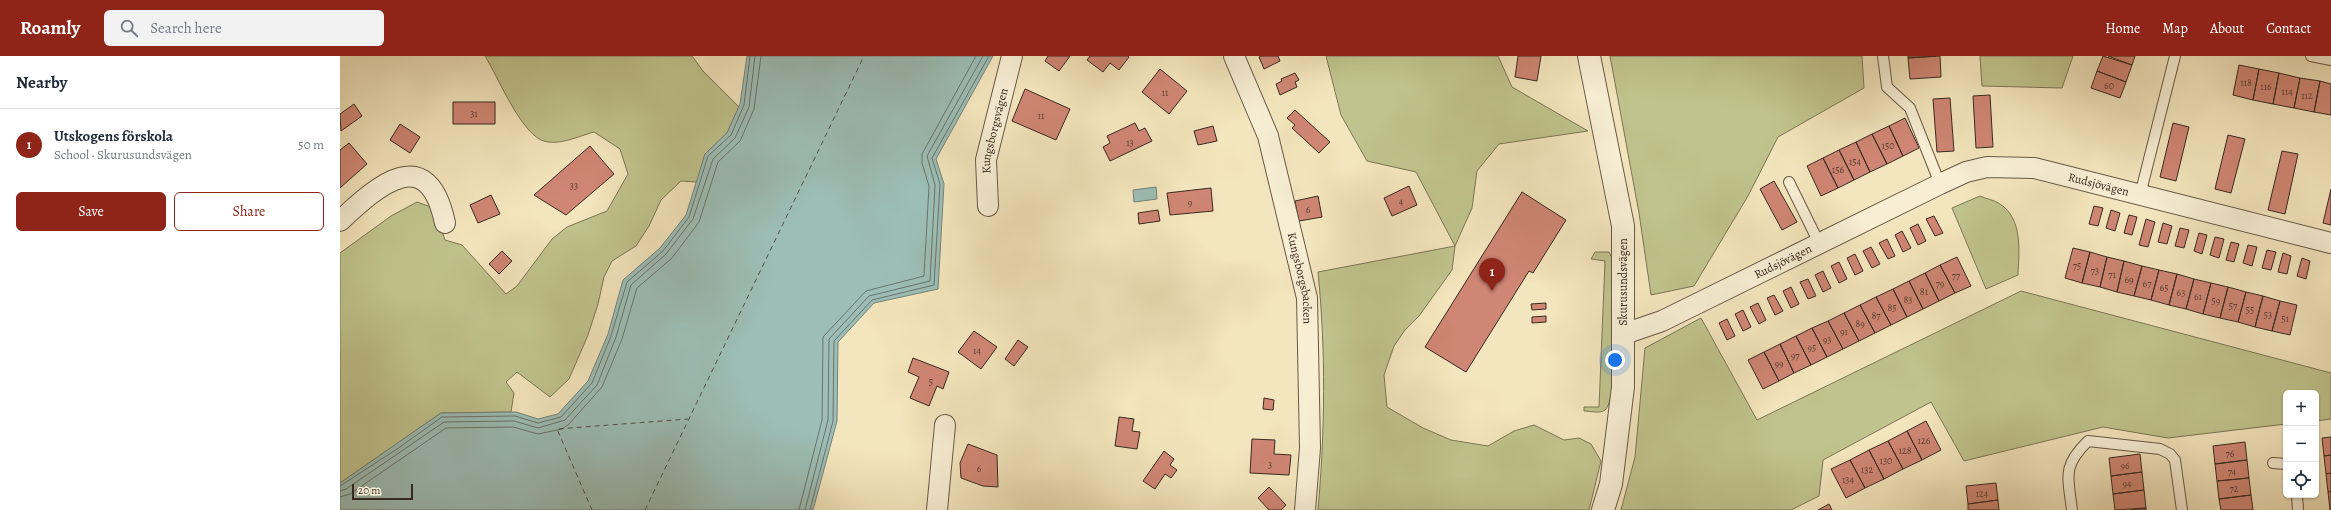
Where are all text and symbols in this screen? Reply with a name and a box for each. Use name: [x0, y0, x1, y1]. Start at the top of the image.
search box: [104, 10, 384, 46]
text: Roamly: [20, 15, 80, 41]
icon: search: [118, 17, 140, 39]
text: Search here: [150, 18, 222, 38]
text: Home: [2105, 19, 2140, 38]
text: Map: [2162, 19, 2188, 38]
text: About: [2210, 19, 2244, 38]
text: Contact: [2266, 19, 2311, 38]
text: Nearby: [16, 71, 67, 94]
house number: 118: [2240, 76, 2252, 89]
house number: 60: [2104, 79, 2114, 92]
house number: 116: [2260, 80, 2272, 93]
house number: 114: [2281, 85, 2293, 98]
street label: Kungsborgsvägen: [978, 86, 1012, 174]
house number: 11: [1162, 86, 1169, 99]
house number: 112: [2301, 89, 2313, 102]
house number: 31: [470, 107, 478, 120]
house number: 11: [1038, 109, 1045, 122]
text: Utskogens förskola: [54, 126, 173, 146]
text: 1: [27, 136, 31, 153]
text: 50 m: [298, 136, 324, 153]
house number: 13: [1126, 136, 1134, 149]
house number: 150: [1881, 139, 1895, 152]
text: School · Skurusundsvägen: [54, 146, 192, 163]
house number: 154: [1849, 155, 1862, 168]
house number: 156: [1832, 163, 1845, 176]
street label: Rudsjövägen: [2066, 169, 2131, 200]
house number: 33: [570, 179, 578, 192]
button: Save: [16, 192, 166, 231]
button: Share: [174, 192, 324, 231]
house number: 4: [1399, 195, 1404, 208]
house number: 9: [1188, 196, 1193, 209]
house number: 6: [1306, 203, 1311, 216]
street label: Kungsborgsbacken: [1283, 231, 1316, 325]
street label: Skurusundsvägen: [1615, 238, 1631, 326]
street label: Rudsjövägen: [1751, 240, 1815, 282]
pin: 1: [1479, 258, 1505, 291]
house number: 75: [2073, 259, 2081, 272]
house number: 73: [2091, 264, 2099, 277]
house number: 71: [2108, 268, 2116, 281]
house number: 77: [1952, 269, 1961, 282]
house number: 69: [2124, 273, 2134, 286]
house number: 79: [1936, 277, 1945, 290]
house number: 67: [2143, 277, 2152, 290]
house number: 65: [2160, 281, 2168, 294]
house number: 81: [1920, 285, 1929, 298]
house number: 63: [2177, 286, 2185, 299]
house number: 61: [2194, 290, 2203, 303]
house number: 83: [1903, 293, 1913, 306]
house number: 59: [2212, 294, 2221, 307]
house number: 57: [2229, 299, 2238, 312]
house number: 85: [1887, 301, 1897, 314]
house number: 55: [2246, 303, 2254, 316]
house number: 53: [2264, 308, 2272, 321]
house number: 87: [1871, 309, 1881, 322]
house number: 51: [2281, 312, 2289, 325]
house number: 89: [1855, 317, 1865, 330]
house number: 91: [1840, 325, 1849, 338]
house number: 93: [1823, 333, 1831, 346]
house number: 95: [1808, 341, 1816, 354]
house number: 14: [973, 344, 981, 357]
house number: 97: [1791, 349, 1800, 362]
your location: [1605, 350, 1625, 370]
house number: 99: [1774, 357, 1784, 370]
house number: 5: [929, 375, 933, 388]
map controls: [2283, 390, 2319, 498]
button: +: [2283, 390, 2319, 426]
button: −: [2283, 426, 2319, 462]
house number: 126: [1918, 434, 1931, 447]
house number: 128: [1898, 444, 1912, 457]
house number: 76: [2226, 447, 2235, 460]
house number: 130: [1880, 454, 1892, 467]
house number: 3: [1268, 458, 1272, 471]
house number: 96: [2120, 459, 2130, 472]
house number: 6: [977, 462, 982, 475]
button: locate: [2283, 462, 2319, 498]
house number: 132: [1861, 463, 1873, 476]
house number: 74: [2228, 465, 2237, 478]
house number: 134: [1842, 473, 1855, 486]
house number: 94: [2122, 477, 2132, 490]
scale bar: [352, 482, 413, 501]
house number: 72: [2230, 482, 2239, 495]
text: 20 m: [358, 483, 380, 498]
house number: 124: [1976, 487, 1989, 500]

